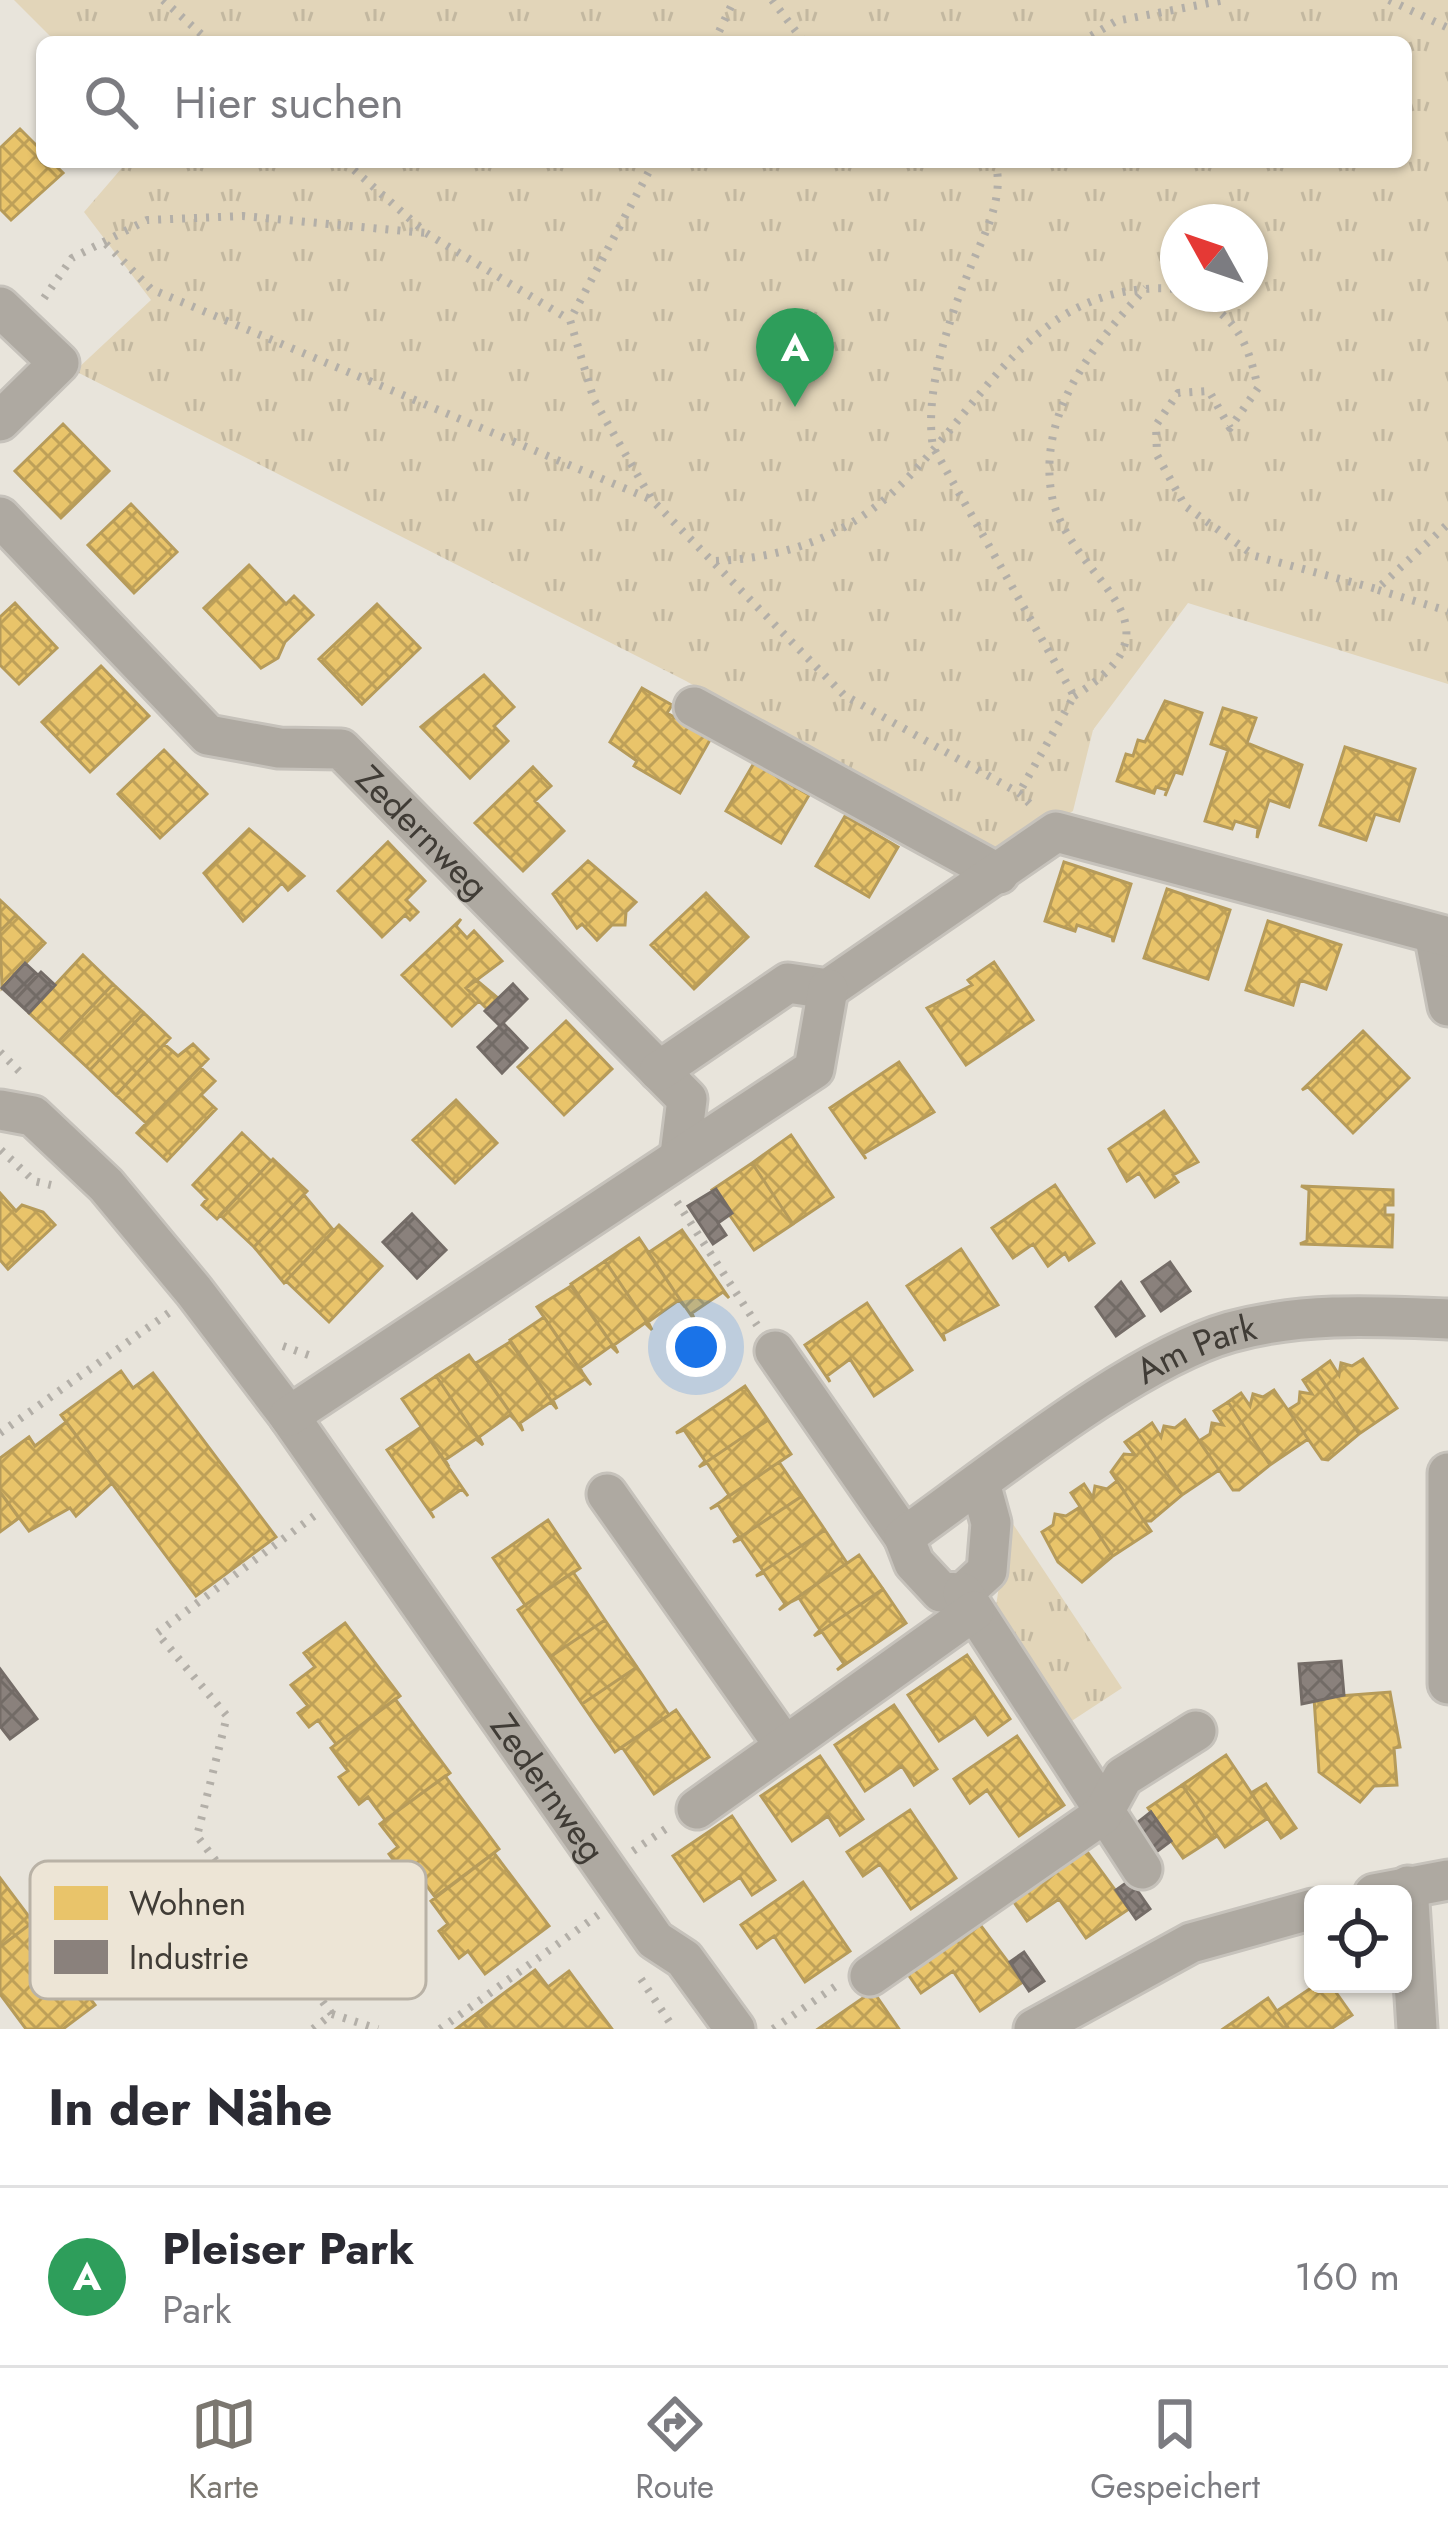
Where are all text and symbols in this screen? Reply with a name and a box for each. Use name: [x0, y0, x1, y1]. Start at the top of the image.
search box: [36, 36, 1412, 168]
icon: search: [78, 69, 144, 135]
text: Hier suchen: [174, 70, 404, 135]
north arrow: [1160, 204, 1268, 312]
pin: A: [756, 308, 834, 407]
street label: Zedernweg: [345, 753, 501, 911]
street label: Am Park: [1126, 1300, 1261, 1396]
your location: [666, 1317, 726, 1377]
street label: Zedernweg: [478, 1703, 619, 1872]
legend: [30, 1861, 426, 1999]
text: Wohnen: [129, 1880, 246, 1927]
map controls: [1304, 1885, 1412, 1993]
button: locate: [1304, 1885, 1412, 1993]
text: Industrie: [129, 1934, 249, 1981]
text: In der Nähe: [48, 2070, 332, 2144]
text: Pleiser Park: [162, 2216, 414, 2281]
text: A: [73, 2248, 101, 2305]
text: 160 m: [1294, 2248, 1400, 2305]
text: Park: [162, 2281, 232, 2338]
tab: Karte: [188, 2391, 259, 2510]
tab: Route: [635, 2391, 714, 2510]
tab: Gespeichert: [1090, 2391, 1260, 2510]

